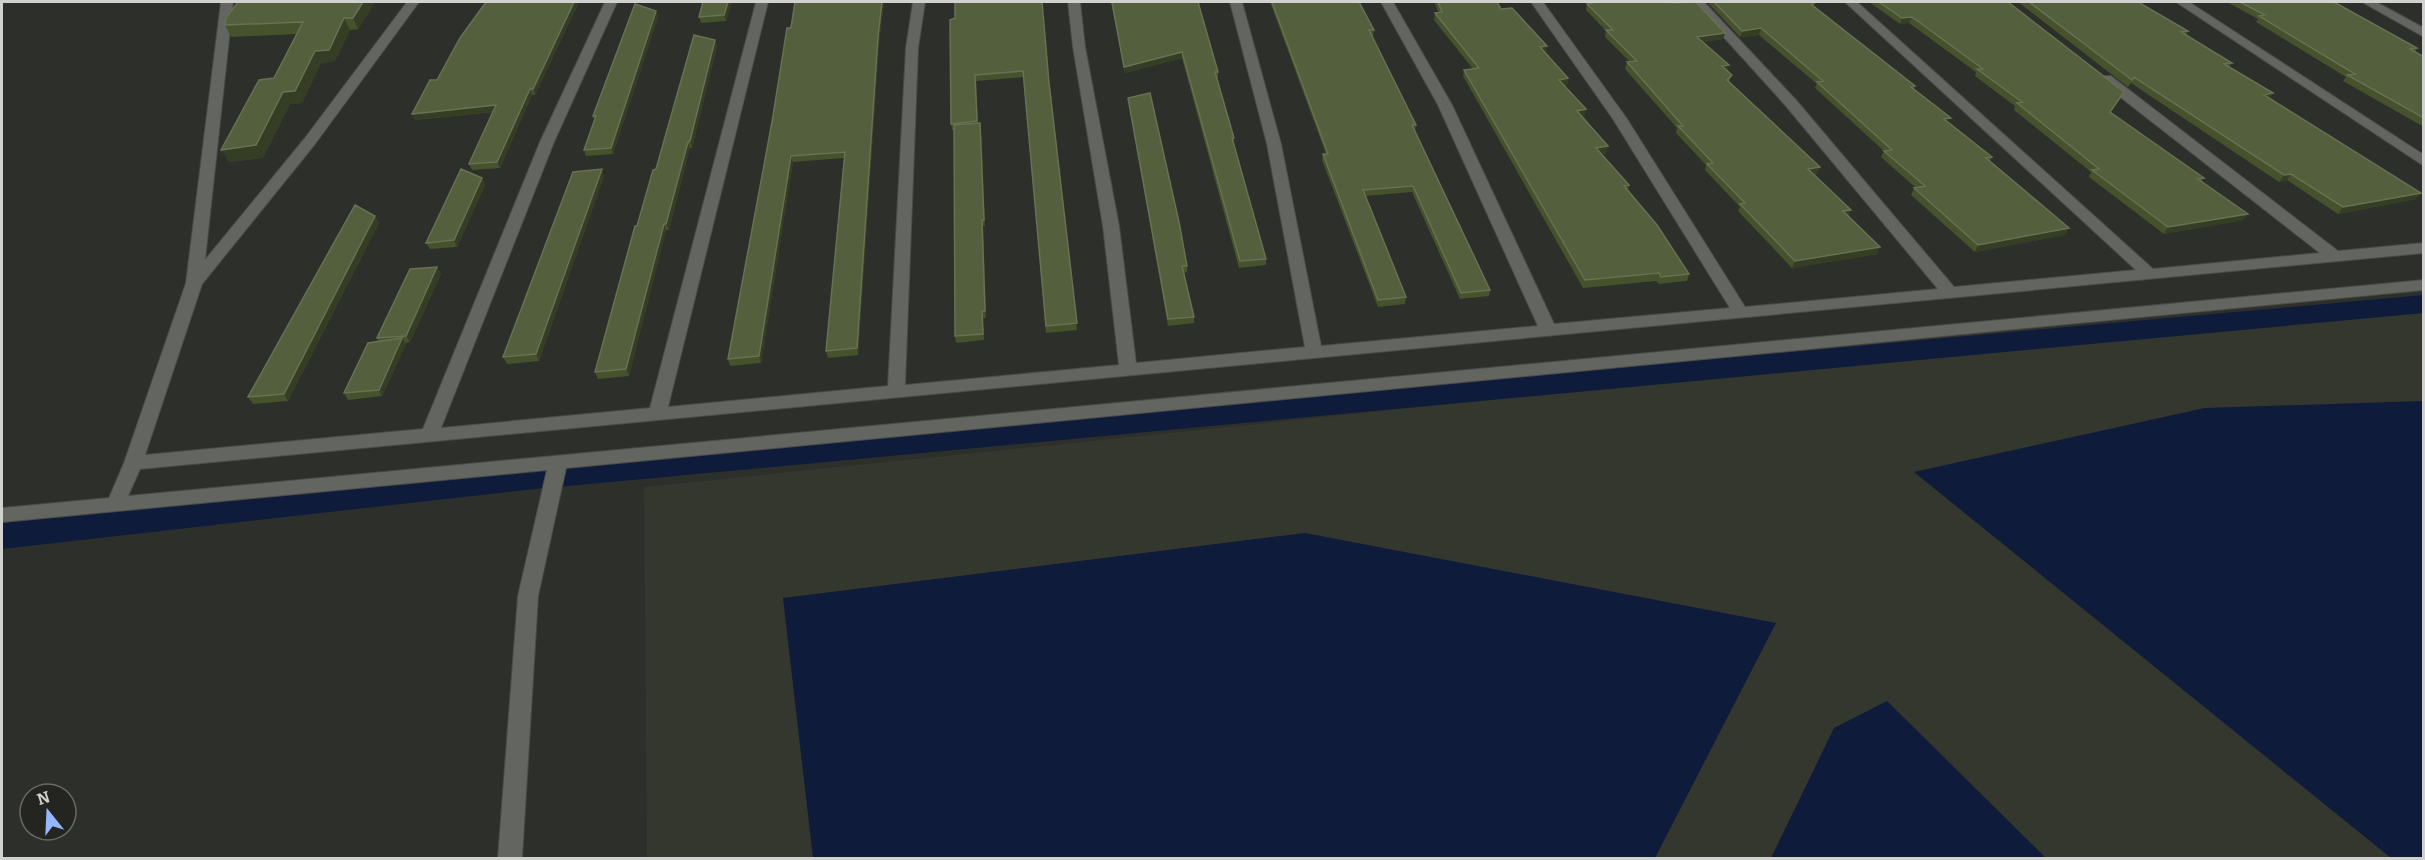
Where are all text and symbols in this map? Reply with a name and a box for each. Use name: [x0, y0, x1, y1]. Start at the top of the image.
north arrow: [18, 782, 78, 842]
text: N: [35, 787, 52, 809]

